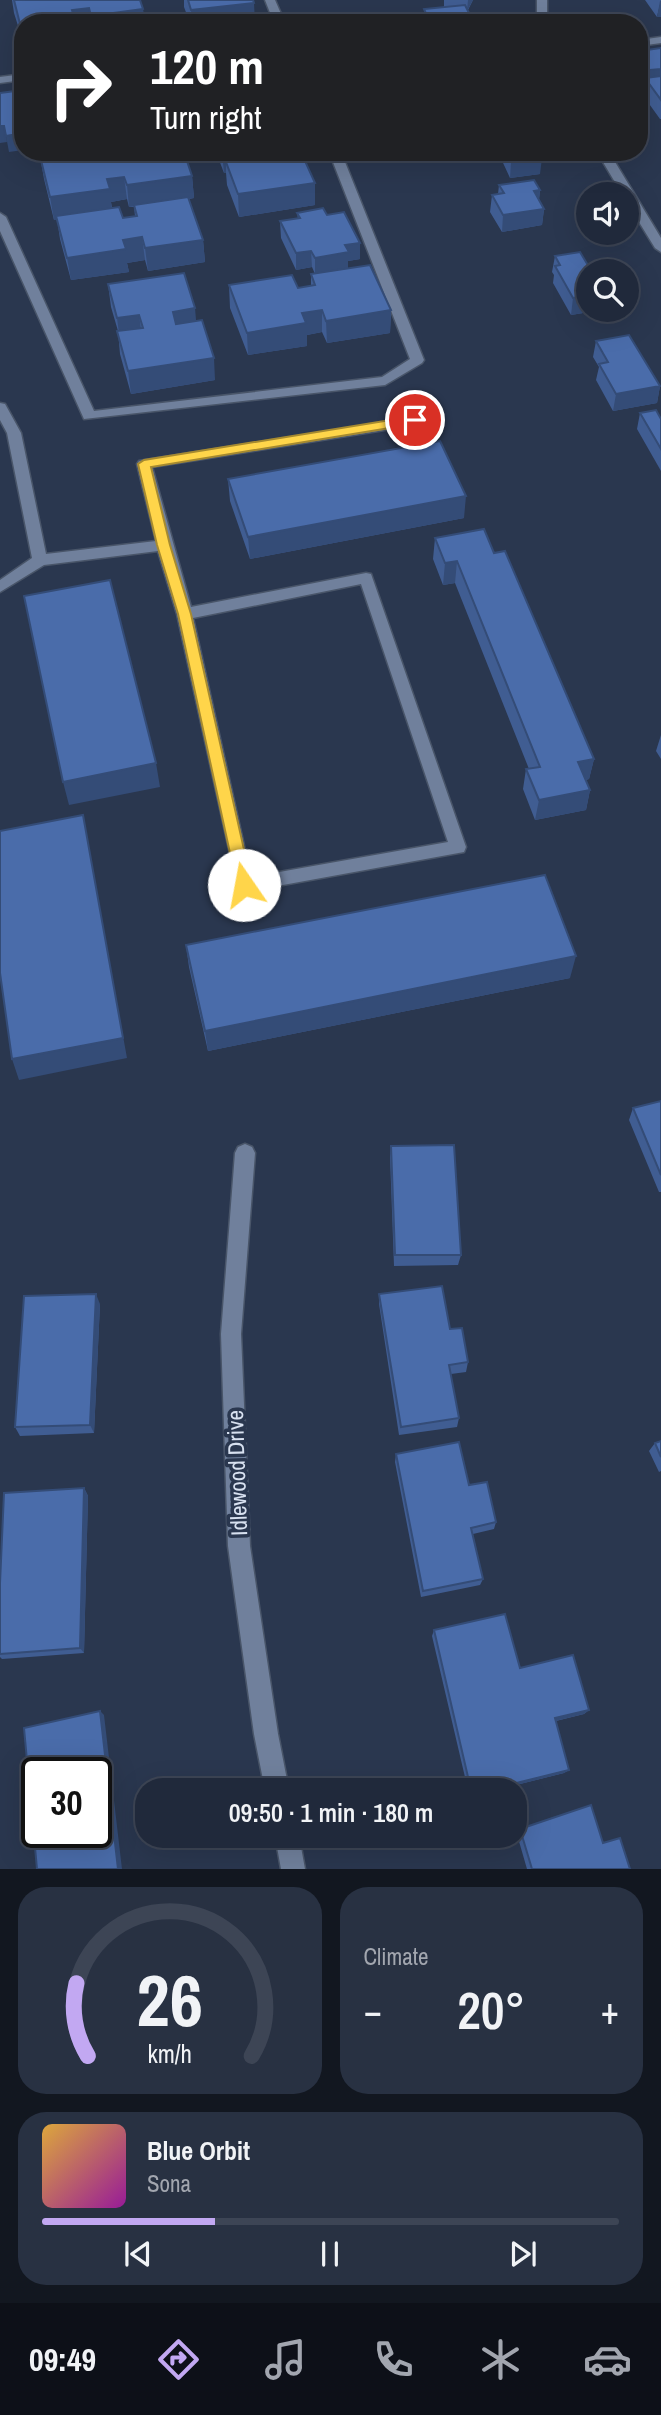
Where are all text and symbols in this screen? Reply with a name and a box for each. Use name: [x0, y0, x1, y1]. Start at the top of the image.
text: 120 m: [150, 33, 264, 99]
icon: right: [35, 42, 126, 133]
text: Turn right: [150, 96, 262, 139]
map controls: [576, 182, 639, 322]
button: sound: [576, 182, 639, 245]
button: search: [576, 259, 639, 322]
pin: [385, 390, 445, 450]
icon: arrive: [396, 401, 434, 439]
position arrow: [207, 848, 281, 922]
street label: Idlewood Drive: [219, 1410, 254, 1536]
speed limit sign: 30: [21, 1757, 112, 1848]
text: 09:50 · 1 min · 180 m: [229, 1795, 433, 1830]
text: Climate: [364, 1941, 428, 1972]
text: 26: [137, 1952, 203, 2050]
text: 20°: [457, 1975, 525, 2045]
text: −: [364, 1985, 382, 2036]
text: +: [601, 1985, 619, 2036]
text: km/h: [148, 2037, 192, 2071]
text: Blue Orbit: [147, 2133, 250, 2168]
text: Sona: [147, 2168, 191, 2199]
icon: previous: [119, 2235, 157, 2273]
icon: pause: [311, 2235, 349, 2273]
icon: next: [504, 2235, 542, 2273]
icon: directions: [154, 2335, 203, 2384]
icon: music: [261, 2335, 310, 2384]
icon: phone: [369, 2335, 418, 2384]
icon: climate: [476, 2335, 525, 2384]
icon: car: [583, 2335, 632, 2384]
text: 09:49: [29, 2338, 96, 2381]

